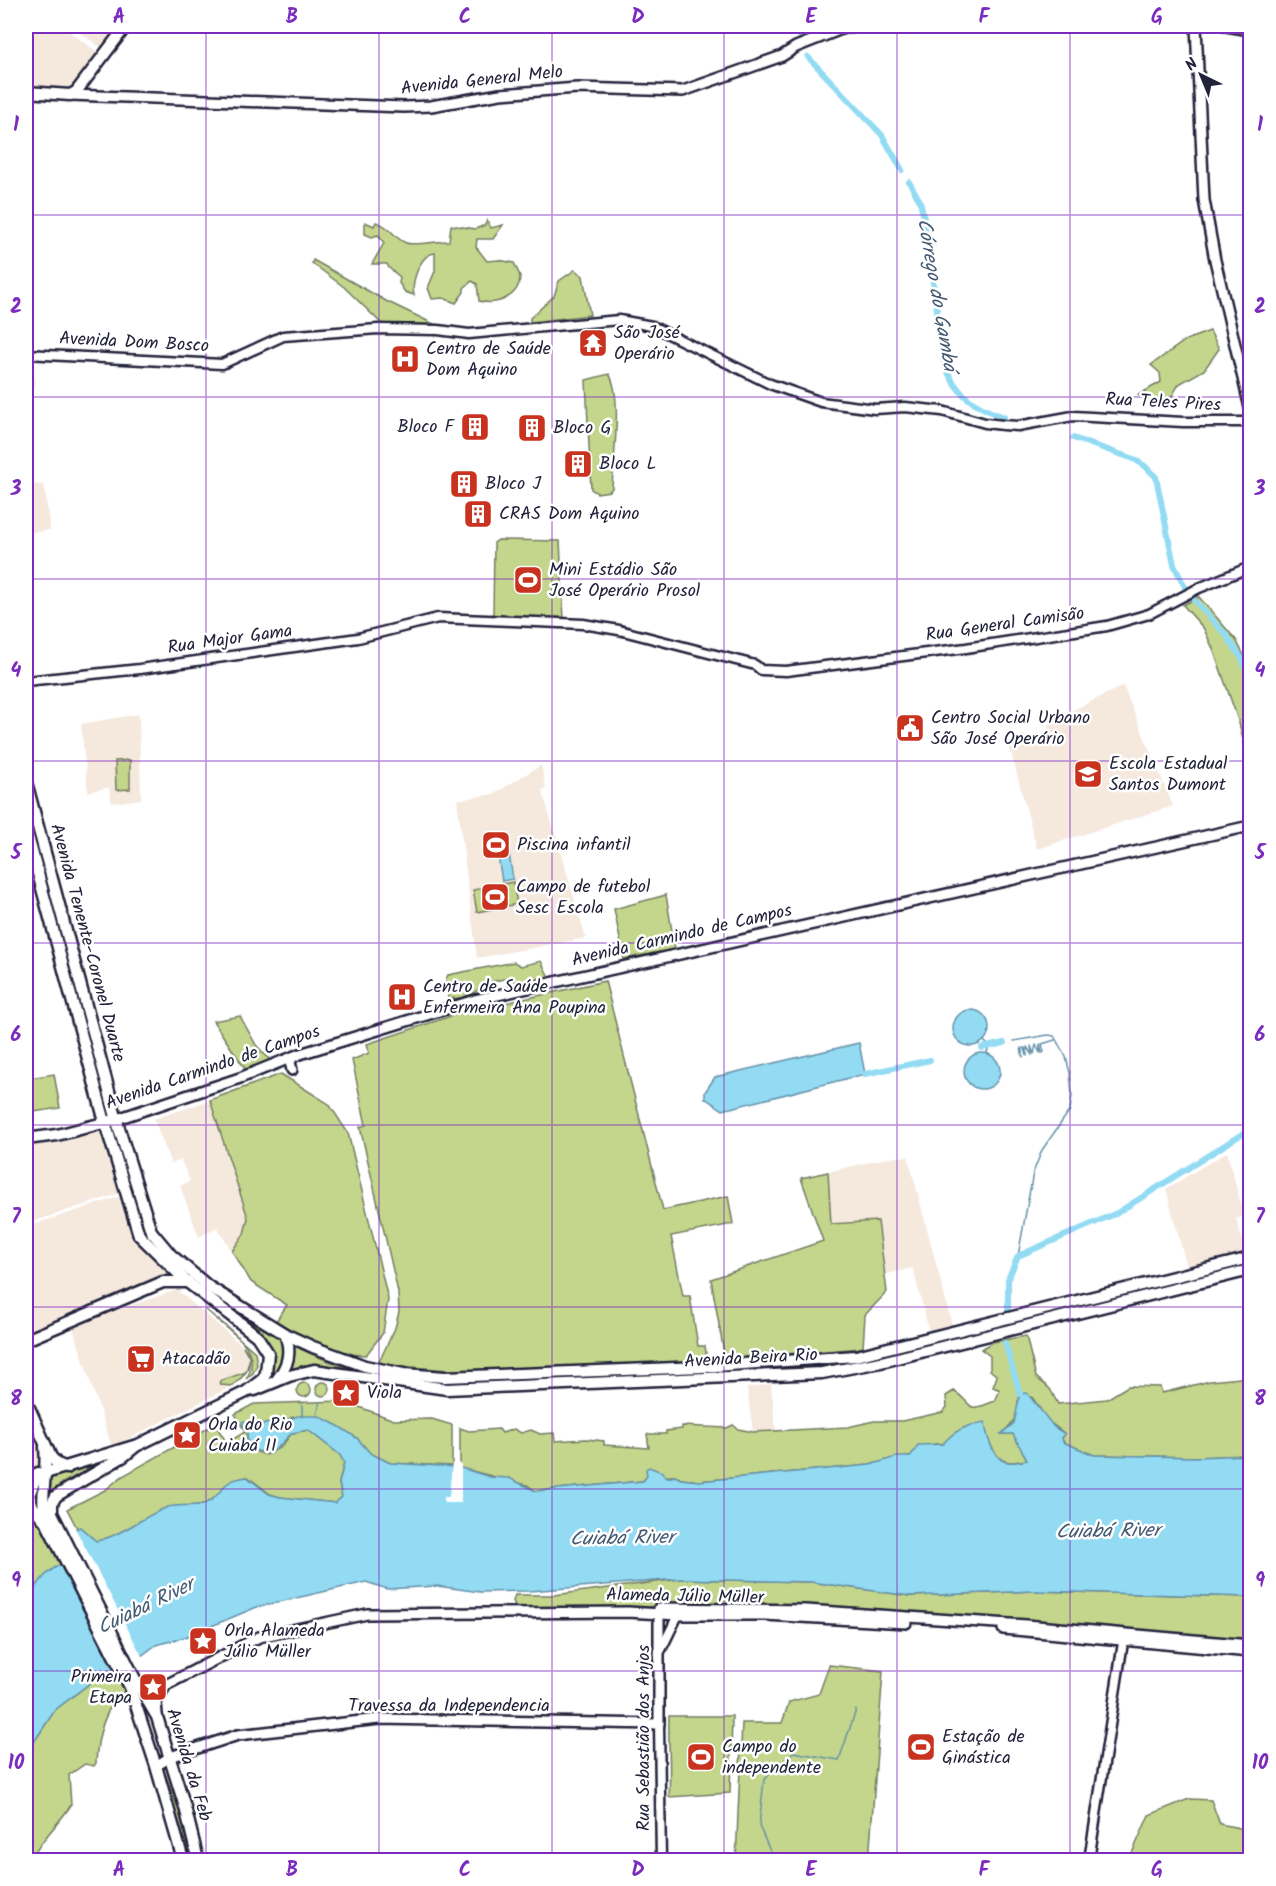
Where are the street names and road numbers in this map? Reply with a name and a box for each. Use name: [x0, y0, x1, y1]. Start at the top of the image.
street label: Avenida General Melo: [400, 58, 564, 104]
street label: Avenida Dom Bosco: [58, 325, 210, 361]
street label: Rua Teles Pires: [1104, 385, 1222, 421]
street label: Rua General Camisão: [924, 600, 1086, 650]
street label: Rua Major Gama: [166, 617, 294, 663]
street label: Avenida Tenente-Coronel Duarte: [41, 821, 133, 1065]
street label: Avenida Carmindo de Campos: [569, 896, 795, 975]
street label: Avenida Carmindo de Campos: [102, 1018, 324, 1118]
street label: Avenida Beira Rio: [684, 1341, 818, 1377]
street label: Alameda Júlio Müller: [606, 1581, 765, 1613]
street label: Rua Sebastião dos Anjos: [630, 1645, 659, 1831]
street label: Travessa da Independencia: [348, 1692, 550, 1721]
street label: Avenida da Feb: [157, 1705, 219, 1826]

